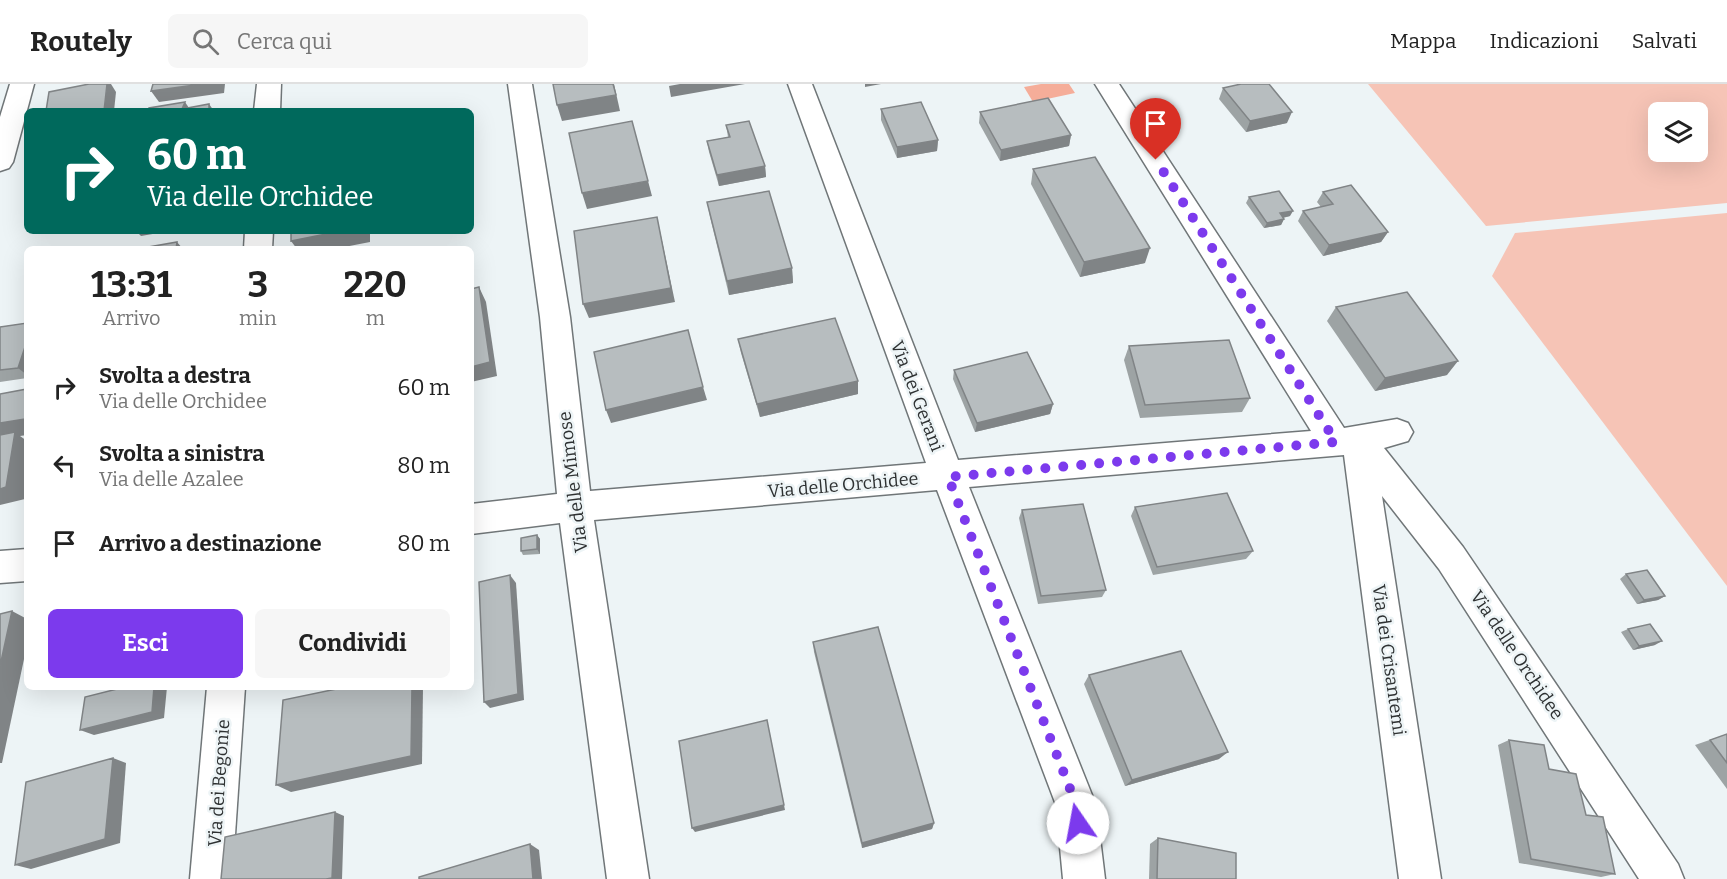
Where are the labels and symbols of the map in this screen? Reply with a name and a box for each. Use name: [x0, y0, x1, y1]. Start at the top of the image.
pin: [1130, 98, 1181, 160]
street label: Via dei Gerani: [886, 338, 948, 454]
street label: Via delle Mimose: [553, 410, 593, 554]
street label: Via delle Orchidee: [767, 467, 919, 503]
street label: Via dei Crisantemi: [1368, 583, 1410, 737]
street label: Via delle Orchidee: [1466, 586, 1568, 724]
street label: Via dei Begonie: [204, 719, 234, 847]
position arrow: [1046, 791, 1110, 855]

